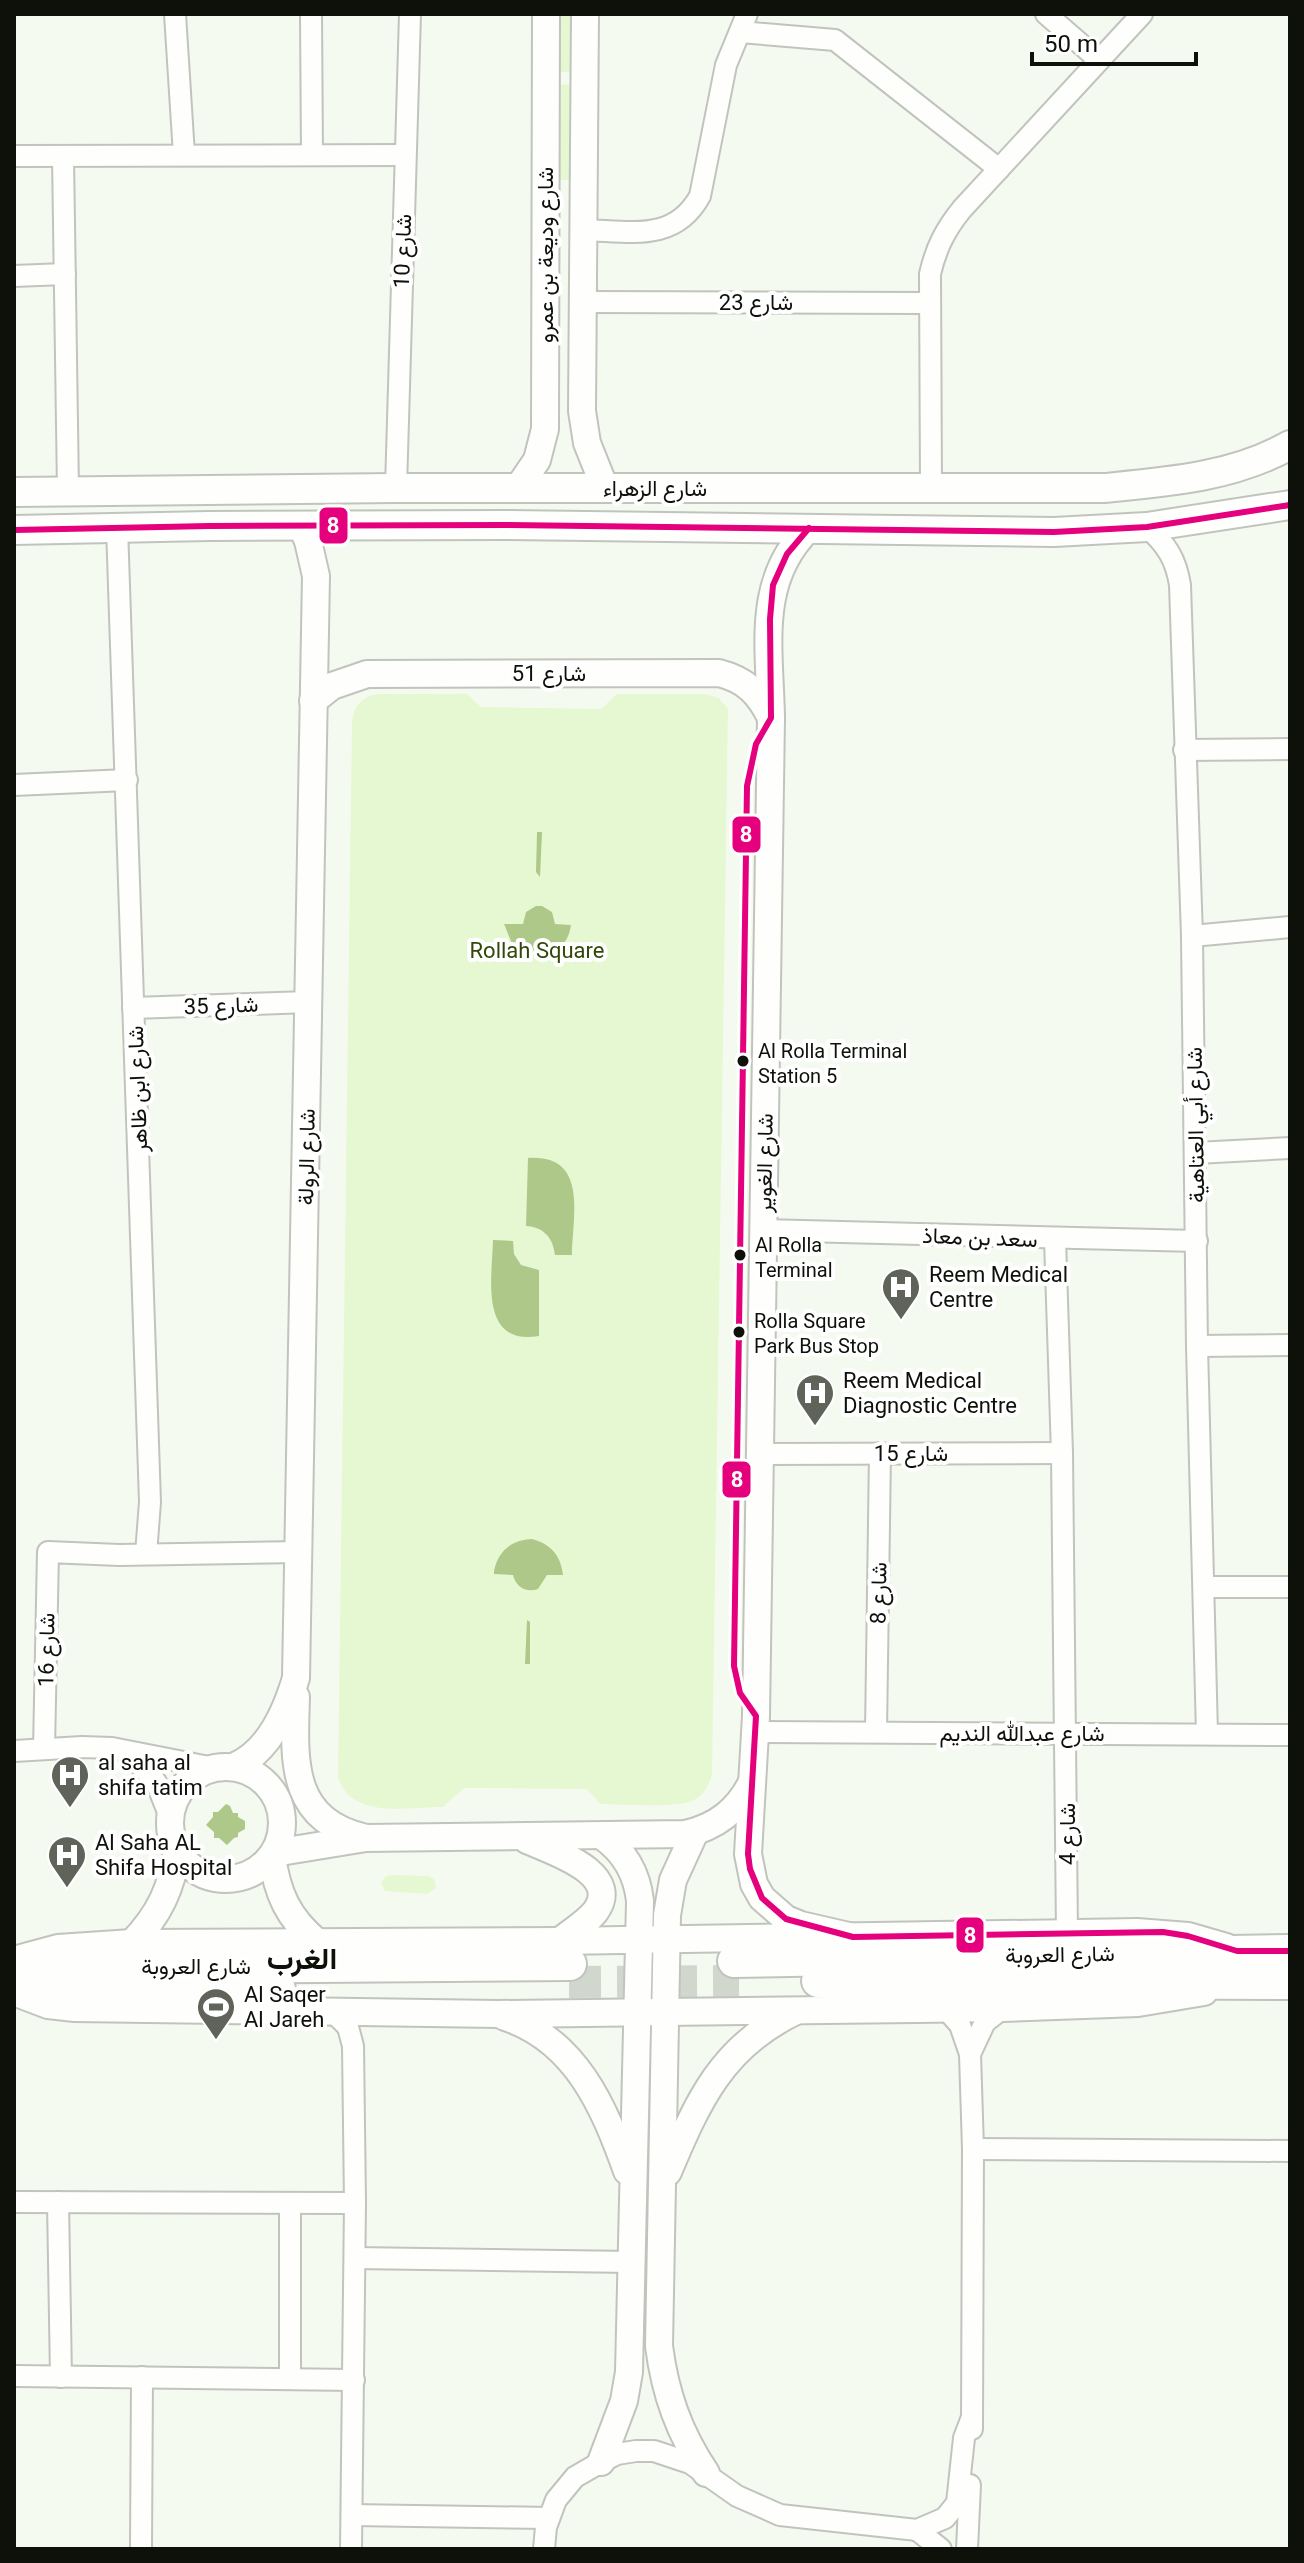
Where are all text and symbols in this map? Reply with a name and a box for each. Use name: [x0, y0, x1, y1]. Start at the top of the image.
scale bar: [1032, 16, 1196, 66]
text: 50 m: [1044, 30, 1098, 58]
street label: شارع وديعة بن عمرو: [533, 167, 560, 343]
street label: شارع 10: [389, 213, 418, 289]
street label: شارع 23: [719, 290, 793, 317]
street label: شارع الزهراء: [603, 476, 707, 503]
line badge: 8: [318, 506, 349, 545]
text: 8: [327, 513, 339, 538]
street label: شارع 51: [512, 661, 586, 688]
line badge: 8: [731, 815, 762, 854]
text: 8: [740, 822, 752, 847]
park label: Rollah Square: [470, 938, 604, 963]
street label: شارع 35: [183, 992, 259, 1021]
street label: شارع ابن ظاهر: [123, 1025, 154, 1154]
place label: Al Rolla Terminal Station 5: [758, 1039, 907, 1088]
street label: شارع أبي العتاهية: [1182, 1047, 1215, 1203]
marker: Al Rolla Terminal Station 5: [735, 1053, 751, 1069]
street label: شارع الرولة: [293, 1108, 322, 1206]
street label: شارع الغوير: [751, 1113, 780, 1214]
street label: سعد بن معاذ: [922, 1223, 1038, 1253]
place label: Al Rolla Terminal: [755, 1233, 833, 1282]
marker: Al Rolla Terminal: [732, 1247, 748, 1263]
place label: Reem Medical Centre: [929, 1262, 1068, 1312]
hospital icon: Reem Medical Centre: [880, 1266, 922, 1321]
place label: Rolla Square Park Bus Stop: [754, 1309, 879, 1358]
marker: Rolla Square Park Bus Stop: [731, 1324, 747, 1340]
place label: Reem Medical Diagnostic Centre: [843, 1368, 1017, 1418]
hospital icon: Reem Medical Diagnostic Centre: [794, 1372, 836, 1427]
street label: شارع 15: [874, 1441, 948, 1468]
line badge: 8: [721, 1460, 752, 1499]
text: 8: [731, 1467, 743, 1492]
street label: شارع 8: [865, 1562, 894, 1624]
street label: شارع 16: [33, 1613, 62, 1687]
street label: شارع عبدالله النديم: [940, 1720, 1105, 1748]
place label: al saha al shifa tatim: [98, 1750, 203, 1800]
hospital icon: al saha al shifa tatim: [49, 1754, 91, 1809]
street label: شارع 4: [1055, 1803, 1082, 1865]
place label: Al Saha AL Shifa Hospital: [95, 1830, 232, 1880]
hospital icon: Al Saha AL Shifa Hospital: [46, 1834, 88, 1889]
line badge: 8: [955, 1916, 985, 1954]
text: 8: [964, 1923, 976, 1948]
district label: الغرب: [267, 1941, 337, 1977]
street label: شارع العروبة: [1005, 1941, 1115, 1970]
street label: شارع العروبة: [141, 1954, 251, 1981]
place label: Al Saqer Al Jareh: [244, 1982, 326, 2032]
sports icon: Al Saqer Al Jareh: [195, 1986, 237, 2041]

